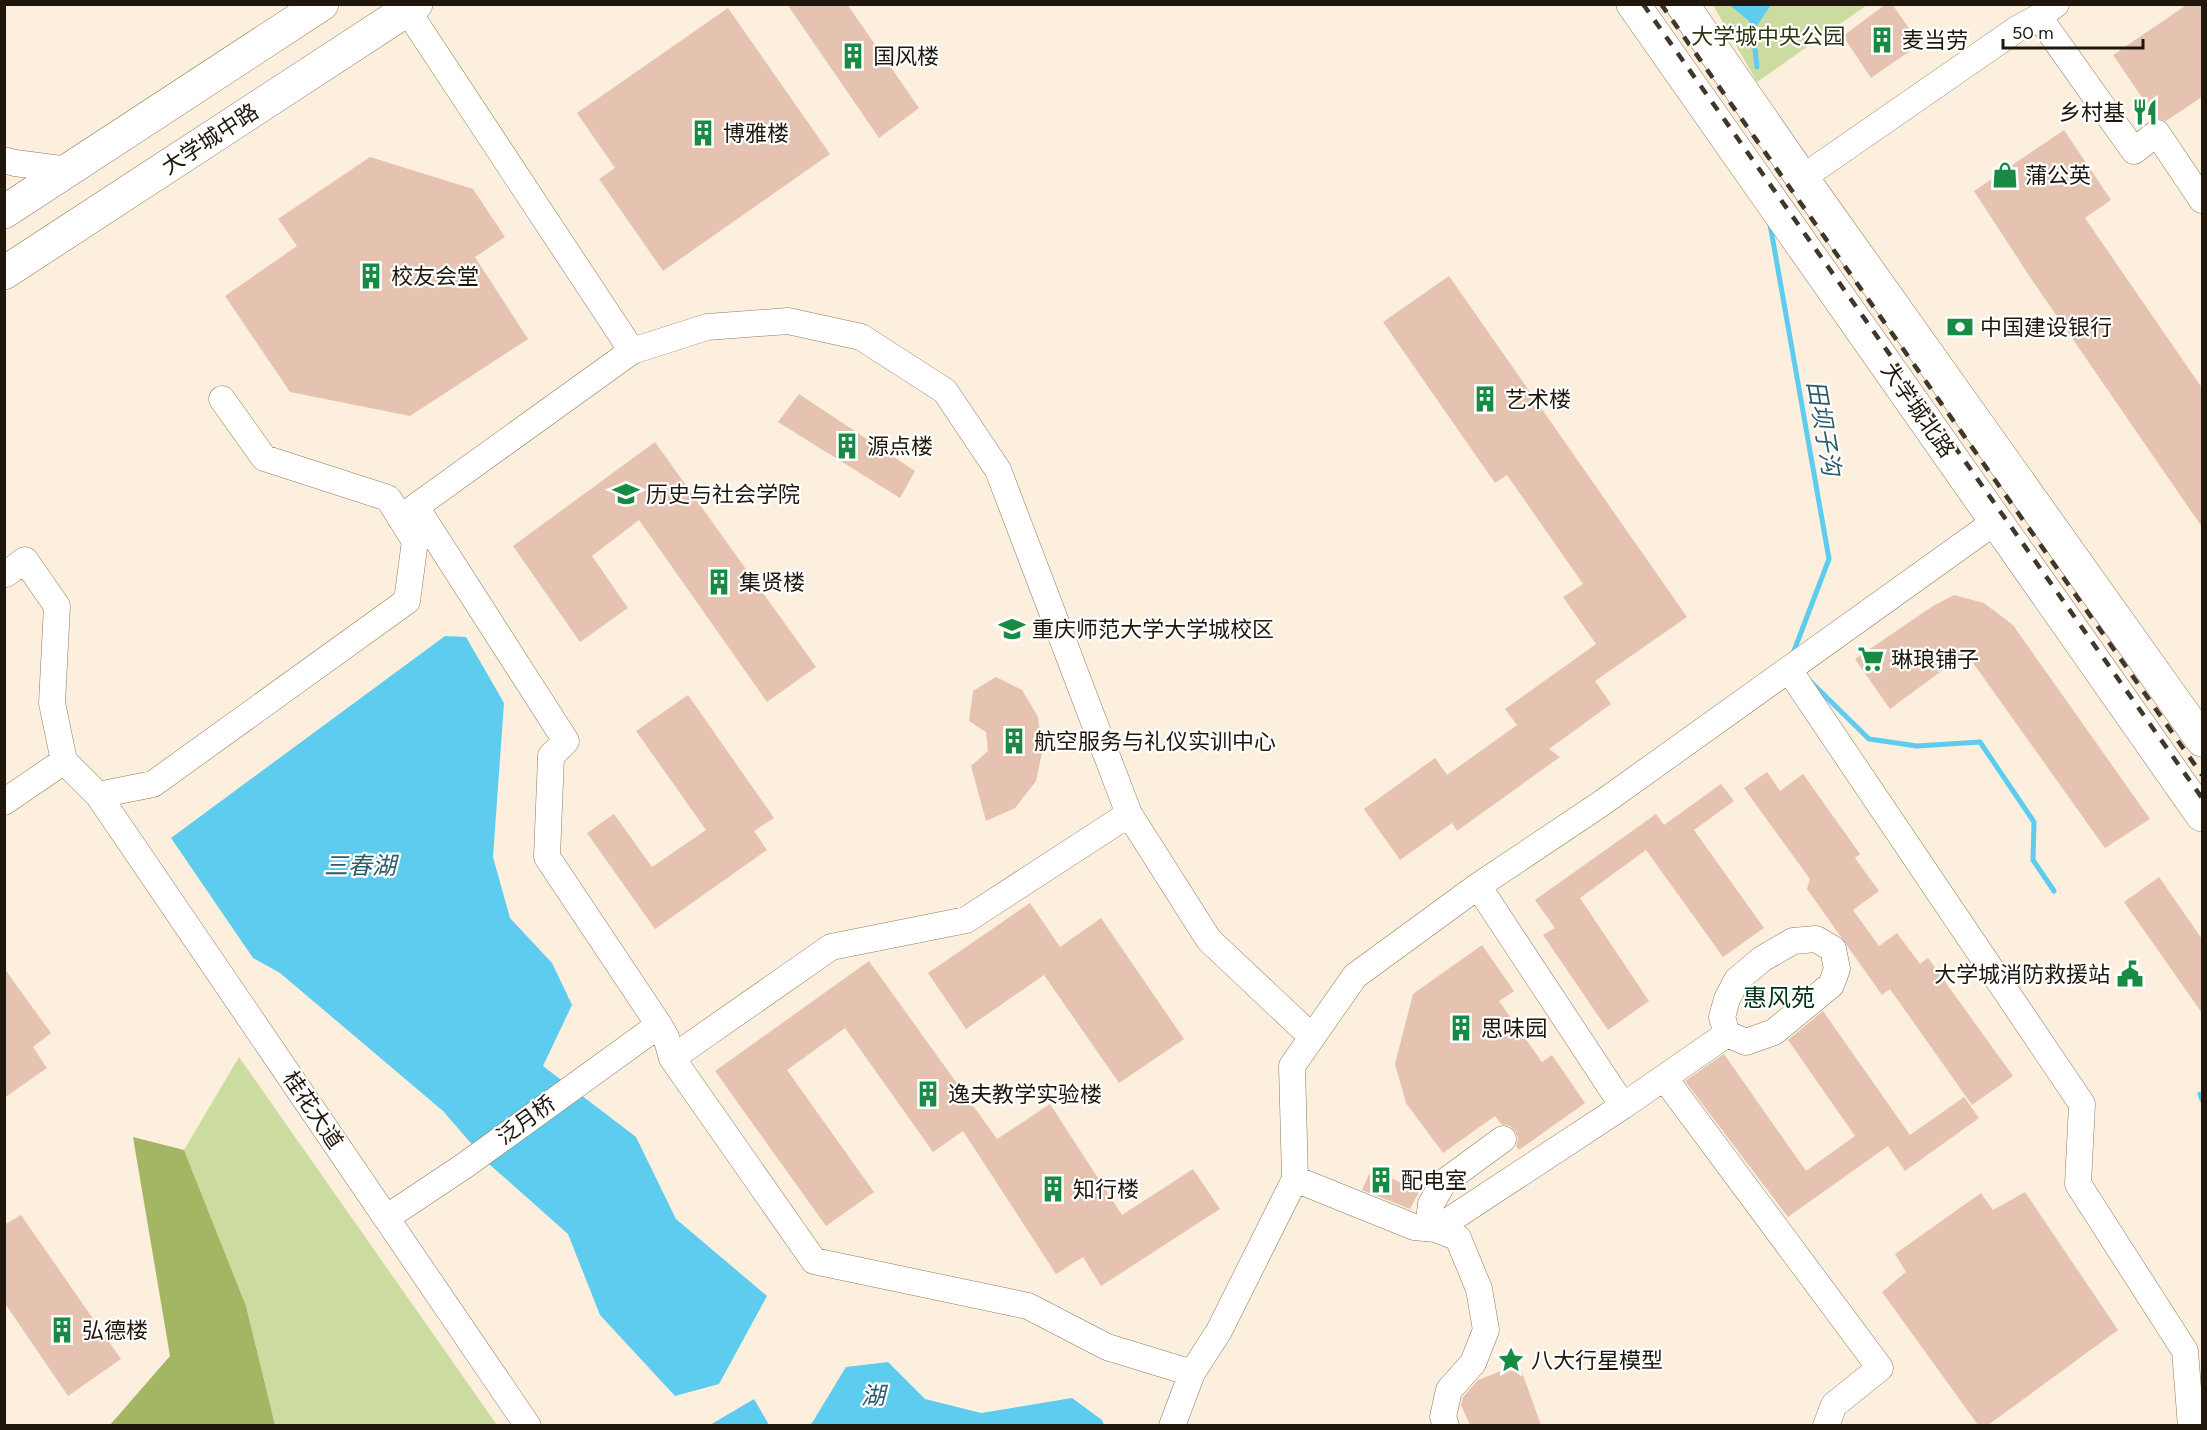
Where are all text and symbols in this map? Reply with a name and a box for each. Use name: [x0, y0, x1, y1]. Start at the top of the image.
scale bar: [2003, 12, 2142, 50]
text: 50 m: [2012, 22, 2054, 44]
park label: 大学城中央公园: [1691, 23, 1845, 50]
building icon: 麦当劳: [1867, 25, 1897, 55]
place label: 麦当劳: [1902, 27, 1968, 54]
building icon: 国风楼: [838, 41, 868, 71]
place label: 国风楼: [873, 43, 939, 70]
restaurant icon: 乡村基: [2130, 97, 2160, 127]
street label: 大学城中路: [157, 98, 263, 180]
place label: 乡村基: [2059, 99, 2125, 126]
building icon: 博雅楼: [688, 118, 718, 148]
place label: 博雅楼: [723, 120, 789, 147]
shop icon: 蒲公英: [1990, 160, 2020, 190]
place label: 蒲公英: [2025, 162, 2091, 189]
building icon: 校友会堂: [356, 261, 386, 291]
place label: 校友会堂: [391, 263, 479, 290]
bank icon: 中国建设银行: [1945, 312, 1975, 342]
place label: 中国建设银行: [1980, 314, 2112, 341]
street label: 大学城北路: [1875, 357, 1961, 463]
water label: 田坝子沟: [1801, 378, 1847, 481]
building icon: 艺术楼: [1470, 384, 1500, 414]
place label: 艺术楼: [1505, 386, 1571, 413]
building icon: 源点楼: [832, 431, 862, 461]
place label: 源点楼: [867, 433, 933, 460]
school or university icon: 历史与社会学院: [611, 479, 641, 509]
place label: 历史与社会学院: [646, 481, 800, 508]
building icon: 集贤楼: [704, 567, 734, 597]
place label: 集贤楼: [739, 569, 805, 596]
school or university icon: 重庆师范大学大学城校区: [997, 614, 1027, 644]
place label: 重庆师范大学大学城校区: [1032, 616, 1274, 643]
supermarket icon: 琳琅铺子: [1856, 644, 1886, 674]
place label: 琳琅铺子: [1891, 646, 1979, 673]
building icon: 航空服务与礼仪实训中心: [999, 726, 1029, 756]
place label: 航空服务与礼仪实训中心: [1034, 728, 1276, 755]
water label: 三春湖: [324, 851, 400, 880]
public building icon: 大学城消防救援站: [2115, 959, 2145, 989]
place label: 大学城消防救援站: [1934, 961, 2110, 988]
district label: 惠风苑: [1743, 983, 1815, 1012]
building icon: 思味园: [1446, 1013, 1476, 1043]
place label: 思味园: [1481, 1015, 1547, 1042]
street label: 桂花大道: [277, 1066, 349, 1154]
building icon: 逸夫教学实验楼: [913, 1079, 943, 1109]
place label: 逸夫教学实验楼: [948, 1081, 1102, 1108]
street label: 泛月桥: [491, 1090, 561, 1150]
building icon: 配电室: [1366, 1165, 1396, 1195]
place label: 配电室: [1401, 1167, 1467, 1194]
building icon: 知行楼: [1038, 1174, 1068, 1204]
place label: 知行楼: [1073, 1176, 1139, 1203]
building icon: 弘德楼: [47, 1315, 77, 1345]
place label: 弘德楼: [82, 1317, 148, 1344]
place icon: 八大行星模型: [1496, 1345, 1526, 1375]
place label: 八大行星模型: [1531, 1347, 1663, 1374]
water label: 湖: [861, 1381, 889, 1410]

